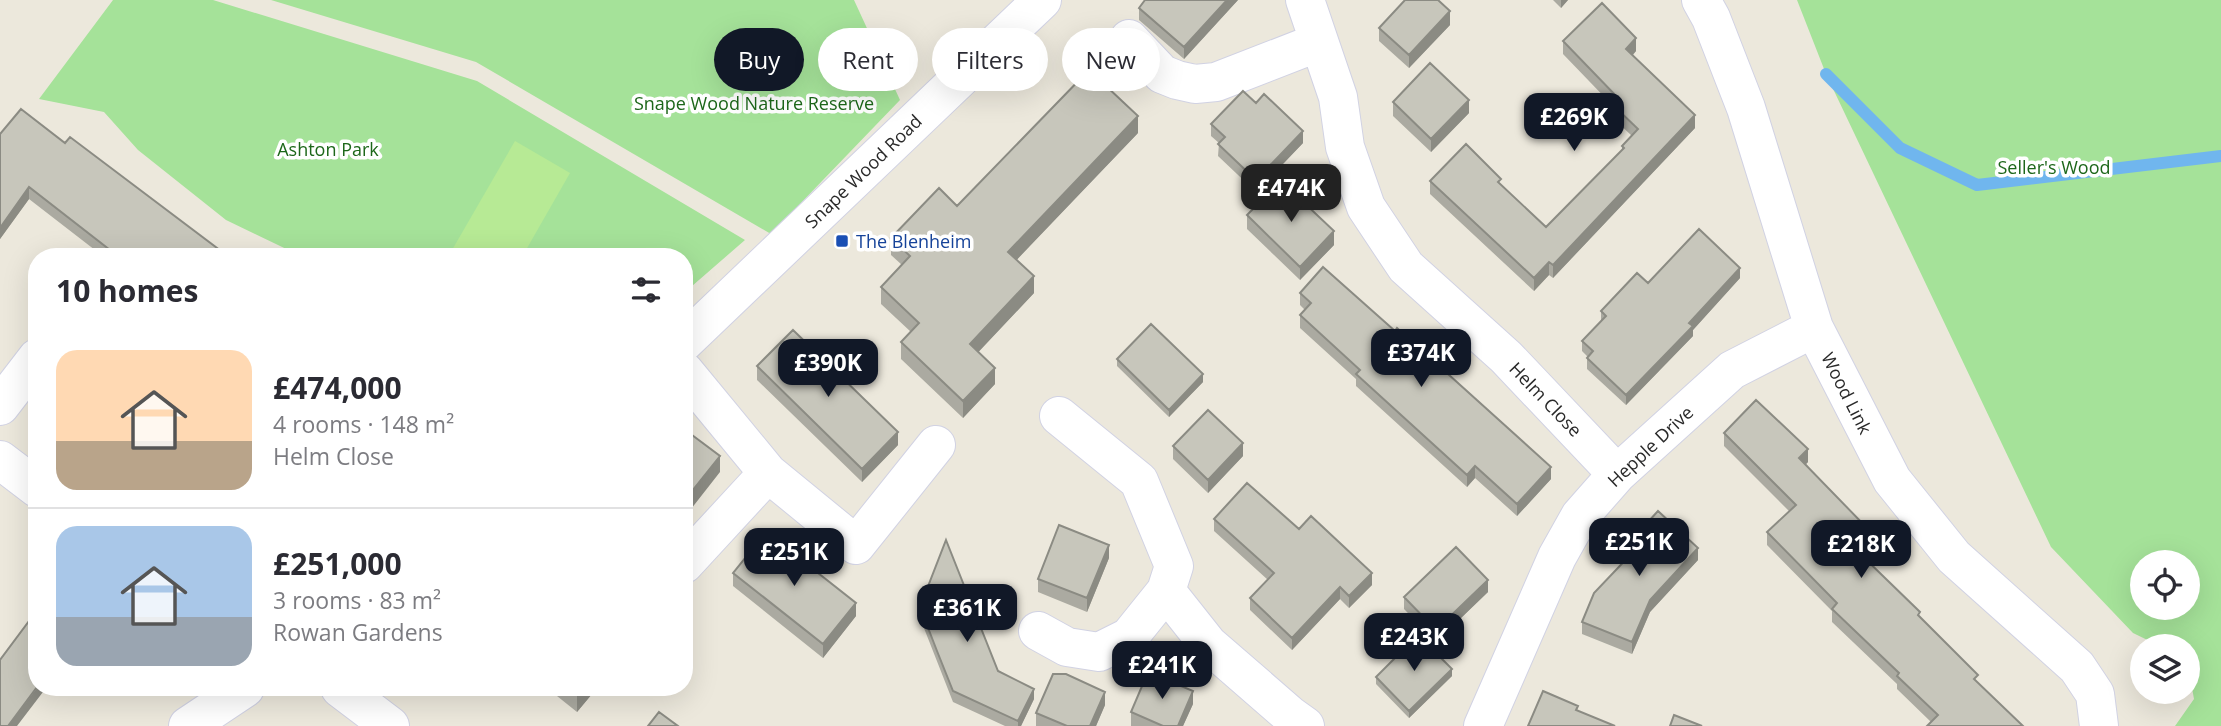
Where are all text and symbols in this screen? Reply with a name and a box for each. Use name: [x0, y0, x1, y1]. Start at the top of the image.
chip: Buy: [714, 28, 804, 91]
chip: Rent: [818, 28, 918, 91]
chip: Filters: [932, 28, 1048, 91]
chip: New: [1062, 28, 1160, 91]
park label: Snape Wood Nature Reserve: [634, 91, 874, 115]
pin: £269K: [1525, 94, 1623, 153]
text: £269K: [1540, 100, 1608, 132]
street label: Snape Wood Road: [799, 109, 927, 233]
park label: Ashton Park: [277, 137, 379, 161]
park label: Seller's Wood: [1997, 155, 2111, 179]
pin: £474K: [1242, 164, 1340, 224]
text: £474K: [1257, 171, 1325, 203]
place label: The Blenheim: [856, 229, 971, 253]
marker: The Blenheim: [834, 233, 850, 249]
text: 10 homes: [56, 270, 199, 311]
icon: filters: [627, 271, 665, 309]
pin: £374K: [1372, 330, 1470, 389]
text: £374K: [1387, 336, 1455, 368]
pin: £390K: [779, 340, 877, 399]
text: £390K: [794, 346, 862, 378]
street label: Wood Link: [1816, 348, 1878, 438]
street label: Helm Close: [1504, 357, 1588, 441]
text: £474,000: [273, 367, 402, 408]
icon: home: [112, 378, 196, 462]
street label: Hepple Drive: [1602, 400, 1698, 492]
text: 4 rooms · 148 m²: [273, 408, 454, 440]
text: Helm Close: [273, 440, 394, 472]
pin: £251K: [1590, 518, 1688, 578]
pin: £218K: [1812, 520, 1910, 580]
text: £251K: [1605, 525, 1673, 557]
text: £218K: [1827, 527, 1895, 559]
pin: £251K: [745, 528, 843, 588]
text: £251K: [760, 535, 828, 567]
text: £251,000: [273, 543, 402, 584]
map controls: [2130, 550, 2200, 704]
button: locate: [2130, 550, 2200, 620]
icon: home: [112, 554, 196, 638]
text: 3 rooms · 83 m²: [273, 584, 441, 616]
pin: £361K: [918, 584, 1016, 644]
text: £361K: [933, 591, 1001, 623]
pin: £243K: [1365, 614, 1463, 673]
text: Rowan Gardens: [273, 616, 443, 648]
text: £243K: [1380, 620, 1448, 652]
button: layers: [2130, 634, 2200, 704]
pin: £241K: [1113, 642, 1211, 701]
text: £241K: [1128, 648, 1196, 680]

